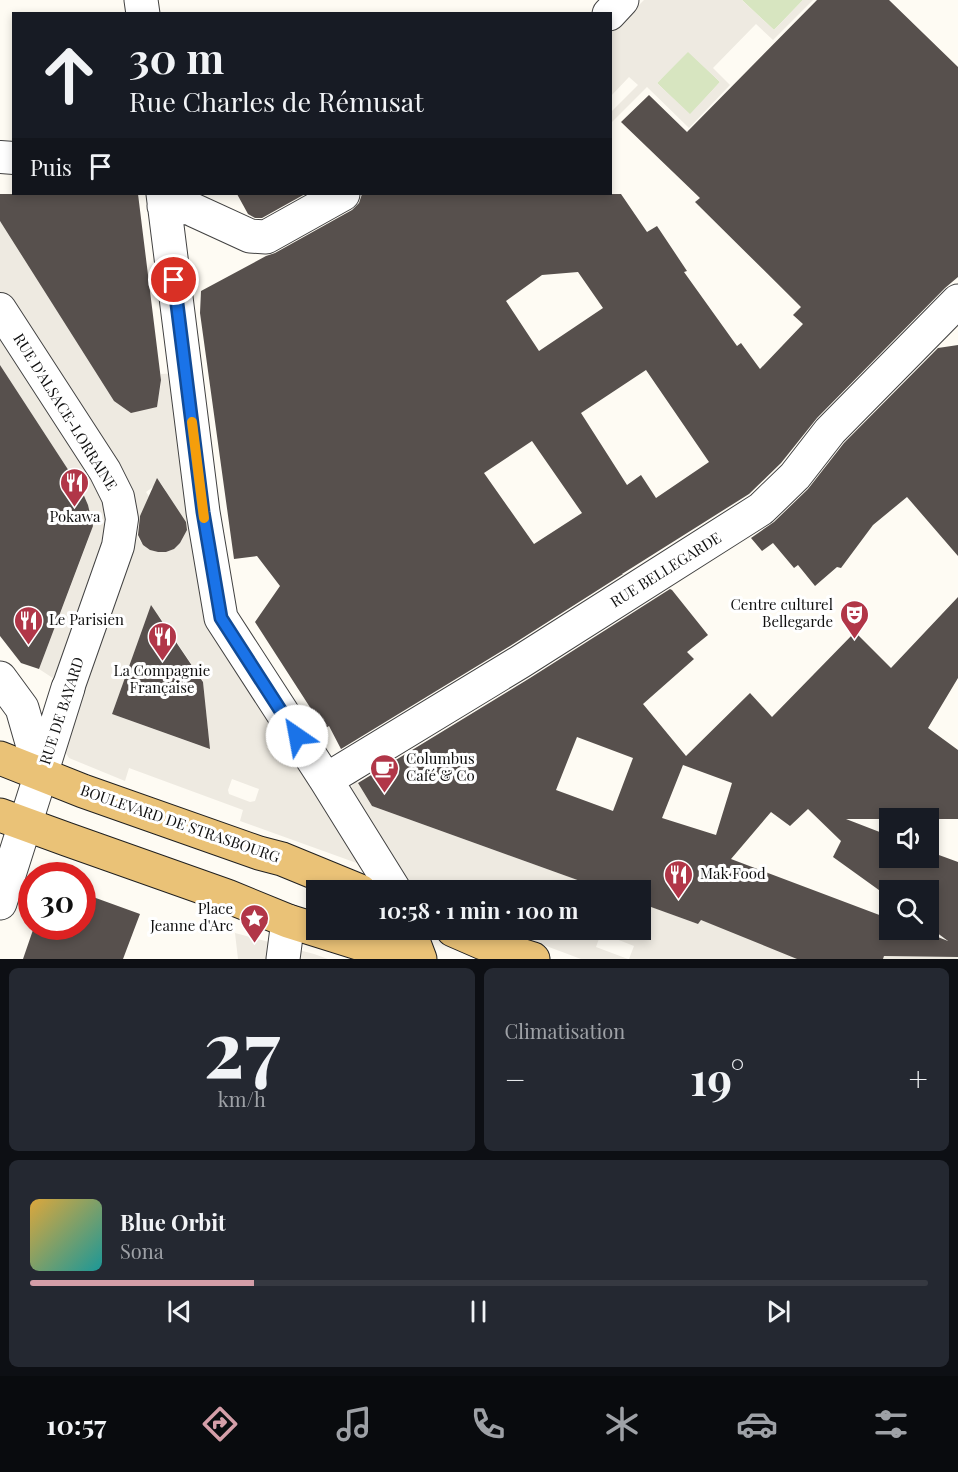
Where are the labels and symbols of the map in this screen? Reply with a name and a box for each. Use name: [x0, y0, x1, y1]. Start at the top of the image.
pin: [148, 254, 199, 305]
street label: RUE D'ALSACE-LORRAINE: [9, 329, 122, 494]
restaurant icon: Pokawa: [59, 466, 91, 508]
place label: Pokawa: [49, 506, 101, 526]
street label: RUE BELLEGARDE: [606, 527, 725, 611]
place label: Centre culturel Bellegarde: [731, 594, 833, 631]
theatre icon: Centre culturel Bellegarde: [838, 598, 870, 640]
restaurant icon: Le Parisien: [12, 604, 44, 646]
place label: Le Parisien: [49, 609, 124, 629]
restaurant icon: La Compagnie Française: [146, 620, 178, 662]
street label: RUE DE BAYARD: [34, 654, 88, 767]
place label: La Compagnie Française: [114, 660, 210, 697]
position arrow: [265, 704, 329, 768]
place label: Columbus Café & Co: [406, 748, 475, 785]
cafe icon: Columbus Café & Co: [369, 752, 401, 794]
street label: BOULEVARD DE STRASBOURG: [78, 779, 283, 867]
restaurant icon: Mak Food: [663, 858, 695, 900]
speed limit sign: 30: [18, 862, 96, 940]
place label: Mak Food: [700, 863, 766, 883]
place label: Place Jeanne d'Arc: [149, 898, 233, 935]
place icon: Place Jeanne d'Arc: [238, 902, 270, 944]

